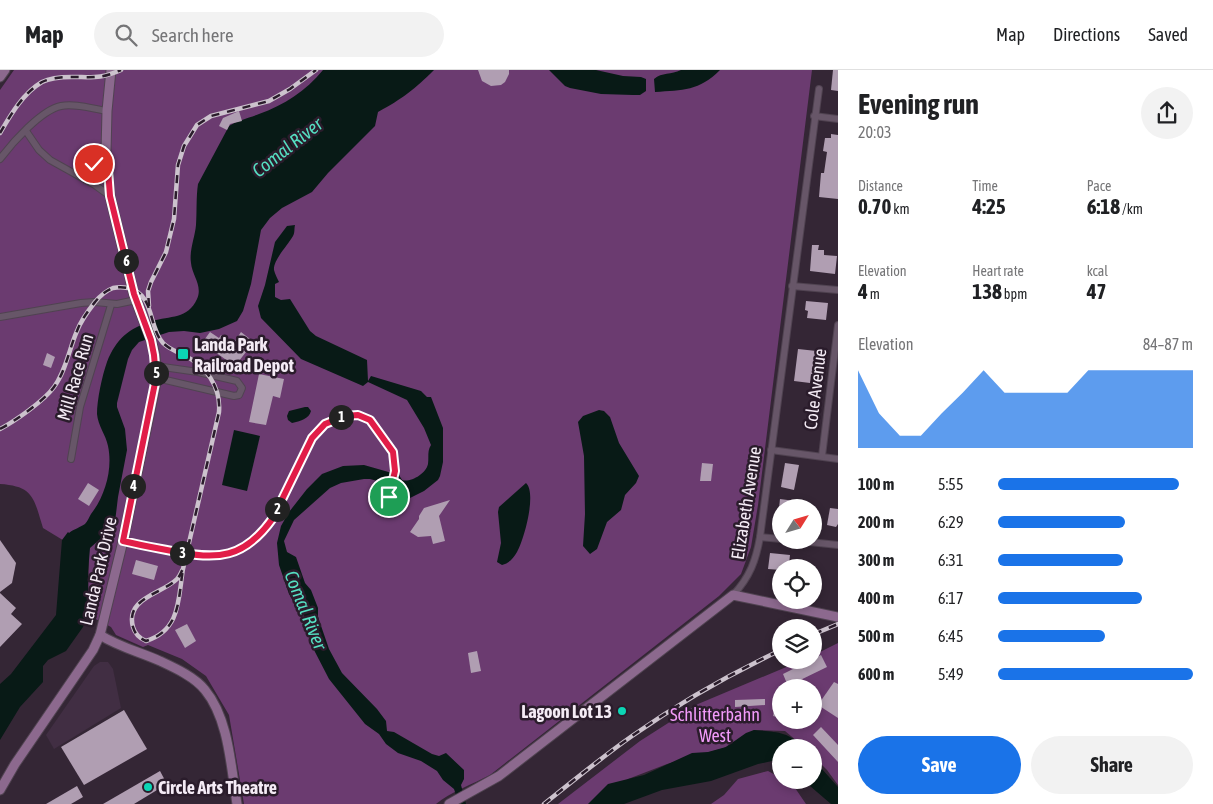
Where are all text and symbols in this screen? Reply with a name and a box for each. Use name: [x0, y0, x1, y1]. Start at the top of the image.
search box: [94, 12, 444, 57]
text: Map: [25, 21, 64, 48]
icon: search: [112, 21, 140, 49]
text: Search here: [152, 24, 234, 46]
text: Map: [996, 24, 1025, 45]
text: Directions: [1053, 24, 1120, 45]
text: Saved: [1148, 24, 1188, 45]
button: share: [1141, 87, 1193, 139]
text: Evening run: [858, 88, 979, 120]
water label: Comal River: [247, 112, 328, 181]
text: 20:03: [858, 123, 892, 141]
pin: [73, 143, 115, 185]
icon: check: [80, 150, 108, 178]
text: Distance: [858, 178, 903, 194]
text: Time: [972, 178, 998, 194]
text: Pace: [1087, 178, 1111, 194]
text: 0.70: [858, 194, 891, 218]
text: 4:25: [972, 194, 1006, 218]
text: 6:18: [1087, 194, 1120, 218]
text: km: [891, 201, 910, 217]
text: /km: [1120, 201, 1143, 217]
pin: 6: [114, 248, 138, 274]
text: 6: [123, 253, 130, 269]
text: Elevation: [858, 263, 907, 279]
text: Heart rate: [972, 263, 1024, 279]
text: kcal: [1087, 263, 1108, 279]
text: 4: [858, 279, 868, 303]
text: 138: [972, 279, 1002, 303]
text: 47: [1087, 279, 1106, 303]
text: m: [868, 286, 880, 302]
text: bpm: [1002, 286, 1027, 302]
street label: Mill Race Run: [53, 331, 97, 423]
place label: Landa Park Railroad Depot: [194, 334, 295, 376]
text: Elevation: [858, 335, 913, 353]
text: 84–87 m: [1143, 335, 1193, 353]
marker: Landa Park Railroad Depot: [176, 347, 190, 361]
street label: Cole Avenue: [800, 347, 830, 431]
pin: 5: [144, 360, 168, 386]
text: 5: [153, 365, 160, 381]
pin: 1: [328, 404, 354, 430]
text: 1: [338, 409, 345, 425]
street label: Elizabeth Avenue: [727, 445, 765, 561]
pin: 4: [120, 474, 146, 498]
text: 100 m: [858, 475, 894, 493]
text: 5:55: [938, 475, 963, 493]
pin: [368, 476, 410, 518]
text: 4: [130, 478, 137, 494]
icon: arrive: [375, 483, 403, 511]
pin: 2: [264, 496, 290, 522]
north arrow: [772, 499, 822, 549]
map controls: [772, 499, 822, 789]
text: 2: [274, 501, 281, 517]
text: 200 m: [858, 513, 894, 531]
text: 6:29: [938, 513, 963, 531]
street label: Landa Park Drive: [75, 515, 121, 627]
pin: 3: [170, 540, 194, 566]
text: 3: [179, 545, 186, 561]
text: 300 m: [858, 551, 894, 569]
text: 6:31: [938, 551, 963, 569]
button: locate: [772, 559, 822, 609]
water label: Comal River: [280, 567, 332, 654]
text: 400 m: [858, 589, 894, 607]
text: 6:17: [938, 589, 963, 607]
button: layers: [772, 619, 822, 669]
text: 500 m: [858, 627, 894, 645]
text: 6:45: [938, 627, 963, 645]
text: 600 m: [858, 665, 894, 683]
text: 5:49: [938, 665, 963, 683]
button: +: [772, 679, 822, 729]
place label: Lagoon Lot 13: [521, 701, 612, 722]
park label: Schlitterbahn West: [670, 704, 760, 746]
marker: Lagoon Lot 13: [616, 705, 628, 717]
button: Save: [858, 736, 1021, 794]
button: Share: [1031, 736, 1193, 794]
button: −: [772, 739, 822, 789]
place label: Circle Arts Theatre: [158, 777, 277, 798]
marker: Circle Arts Theatre: [142, 781, 154, 793]

